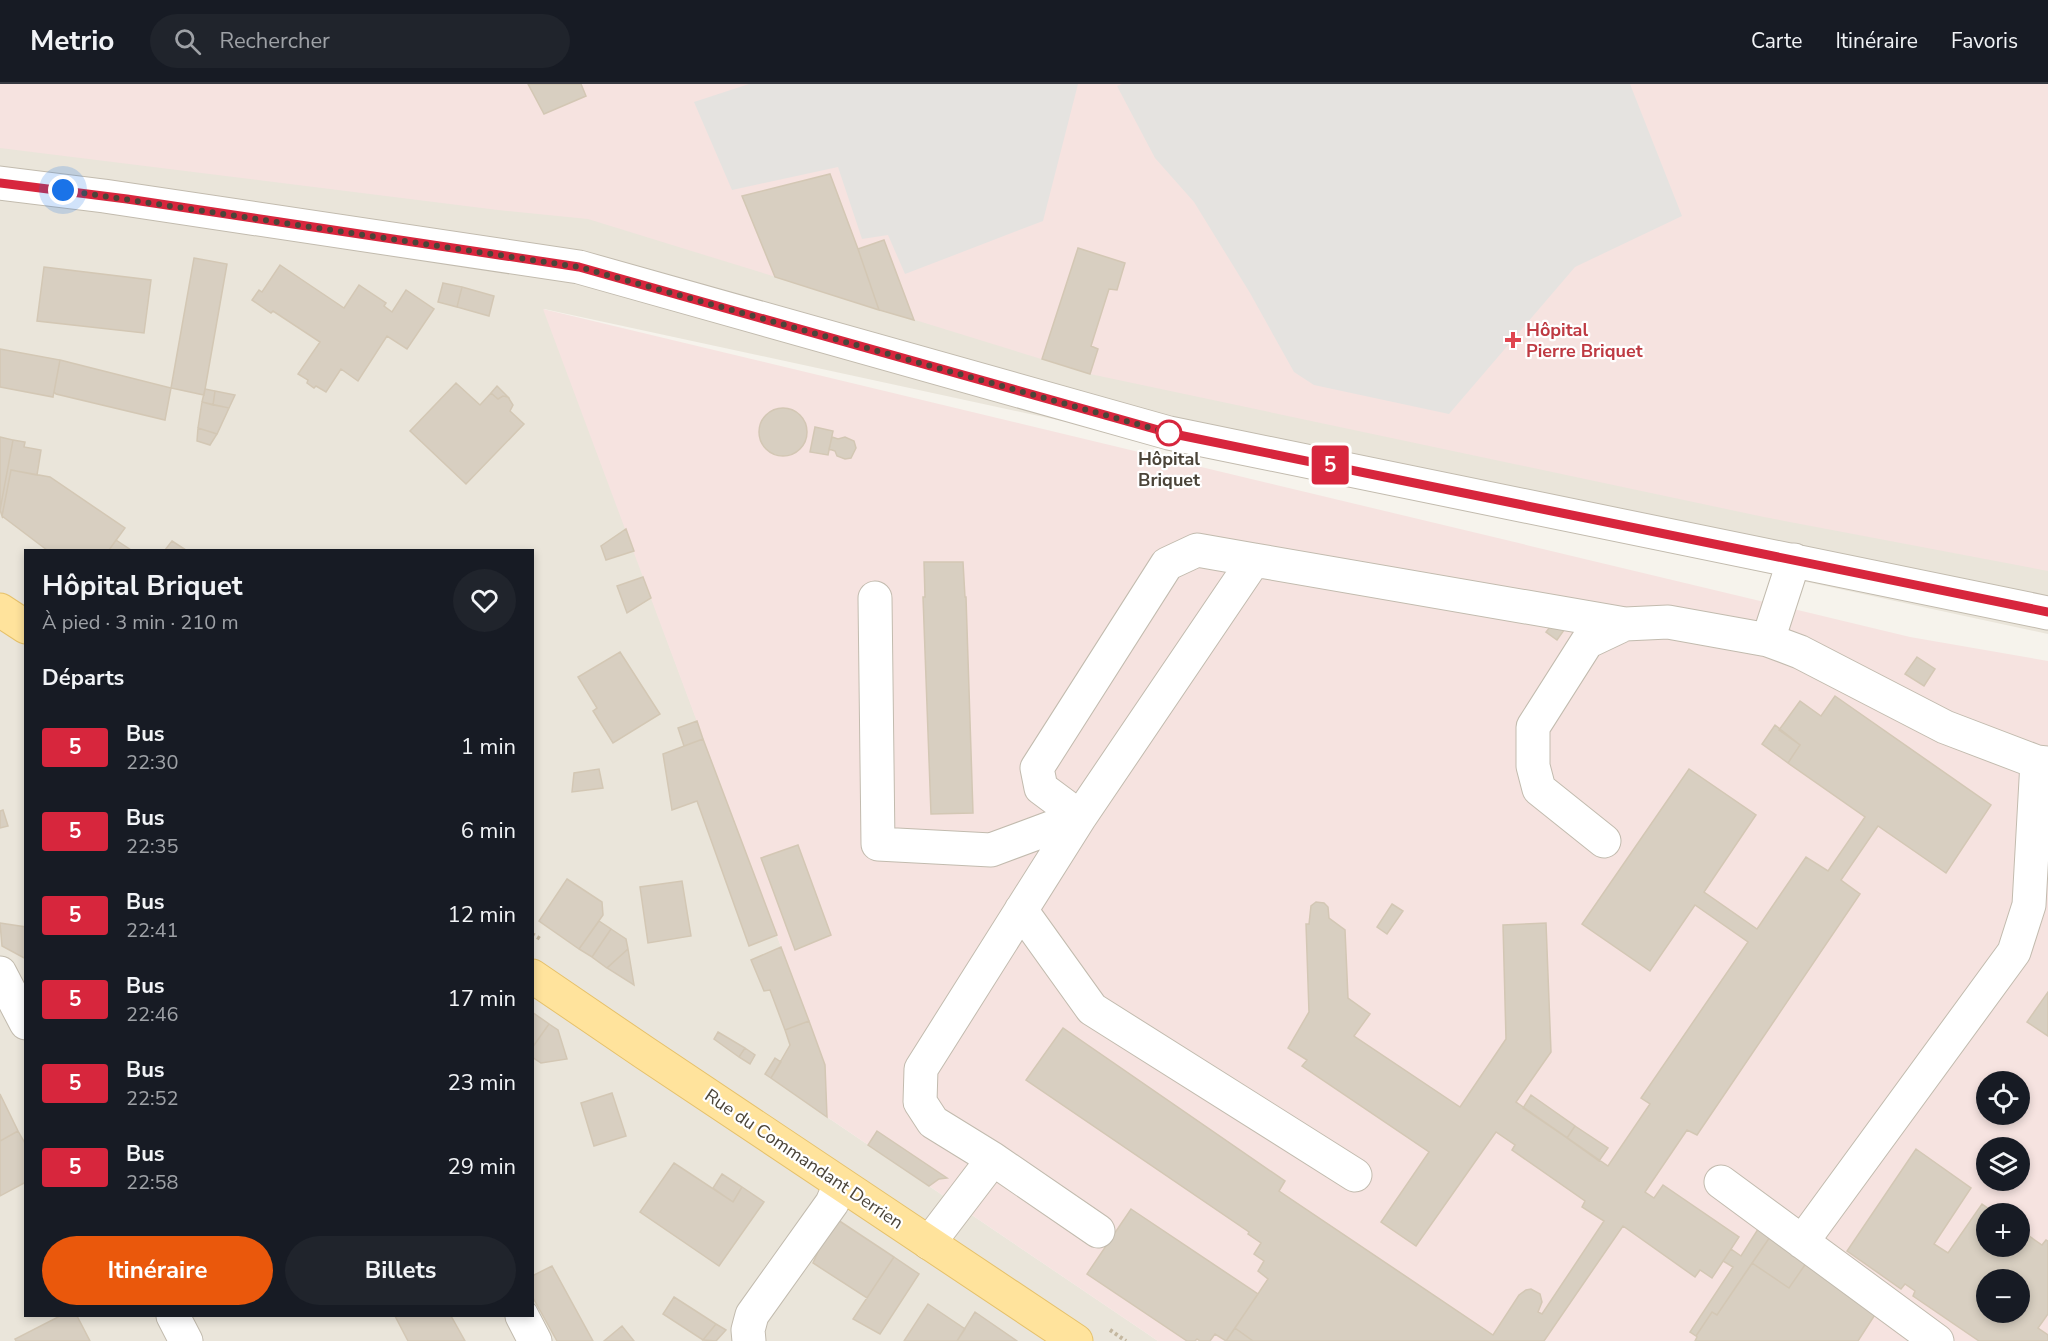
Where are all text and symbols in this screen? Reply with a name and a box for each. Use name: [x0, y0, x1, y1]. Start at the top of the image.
search box: [150, 14, 570, 68]
text: Metrio: [30, 22, 114, 60]
icon: search: [171, 25, 204, 58]
text: Rechercher: [219, 26, 330, 56]
text: Carte: [1751, 27, 1802, 55]
text: Itinéraire: [1835, 27, 1918, 55]
text: Favoris: [1951, 27, 2018, 55]
your location: [48, 175, 78, 205]
place label: Hôpital Pierre Briquet: [1526, 318, 1643, 363]
marker: Hôpital Pierre Briquet: [1504, 331, 1522, 349]
marker: Hôpital Briquet: [1156, 420, 1182, 446]
line badge: 5: [1310, 446, 1350, 484]
place label: Hôpital Briquet: [1138, 447, 1200, 492]
text: 5: [1324, 451, 1336, 479]
text: Hôpital Briquet: [42, 567, 243, 605]
button: heart: [453, 569, 516, 632]
text: À pied · 3 min · 210 m: [42, 609, 239, 636]
text: Départs: [42, 663, 124, 693]
text: Bus: [126, 719, 165, 749]
text: 1 min: [461, 732, 516, 762]
text: 5: [69, 733, 81, 761]
text: 22:30: [126, 749, 179, 776]
text: Bus: [126, 803, 165, 833]
text: 6 min: [461, 816, 516, 846]
text: 5: [69, 817, 81, 845]
text: 22:35: [126, 833, 179, 860]
text: Bus: [126, 887, 165, 917]
text: 12 min: [448, 900, 516, 930]
text: 5: [69, 901, 81, 929]
text: 22:41: [126, 917, 179, 944]
text: Bus: [126, 971, 165, 1001]
text: 17 min: [448, 984, 516, 1014]
text: 5: [69, 985, 81, 1013]
text: 22:46: [126, 1001, 179, 1028]
text: Bus: [126, 1055, 165, 1085]
text: 23 min: [448, 1068, 516, 1098]
text: 5: [69, 1069, 81, 1097]
map controls: [1976, 1071, 2030, 1323]
button: locate: [1976, 1071, 2030, 1125]
street label: Rue du Commandant Derrien: [700, 1083, 908, 1235]
text: 22:52: [126, 1085, 179, 1112]
button: layers: [1976, 1137, 2030, 1191]
text: Bus: [126, 1139, 165, 1169]
text: 29 min: [448, 1152, 516, 1182]
text: 5: [69, 1153, 81, 1181]
text: 22:58: [126, 1169, 179, 1196]
button: +: [1976, 1203, 2030, 1257]
button: Itinéraire: [42, 1236, 273, 1305]
button: Billets: [285, 1236, 516, 1305]
button: −: [1976, 1269, 2030, 1323]

